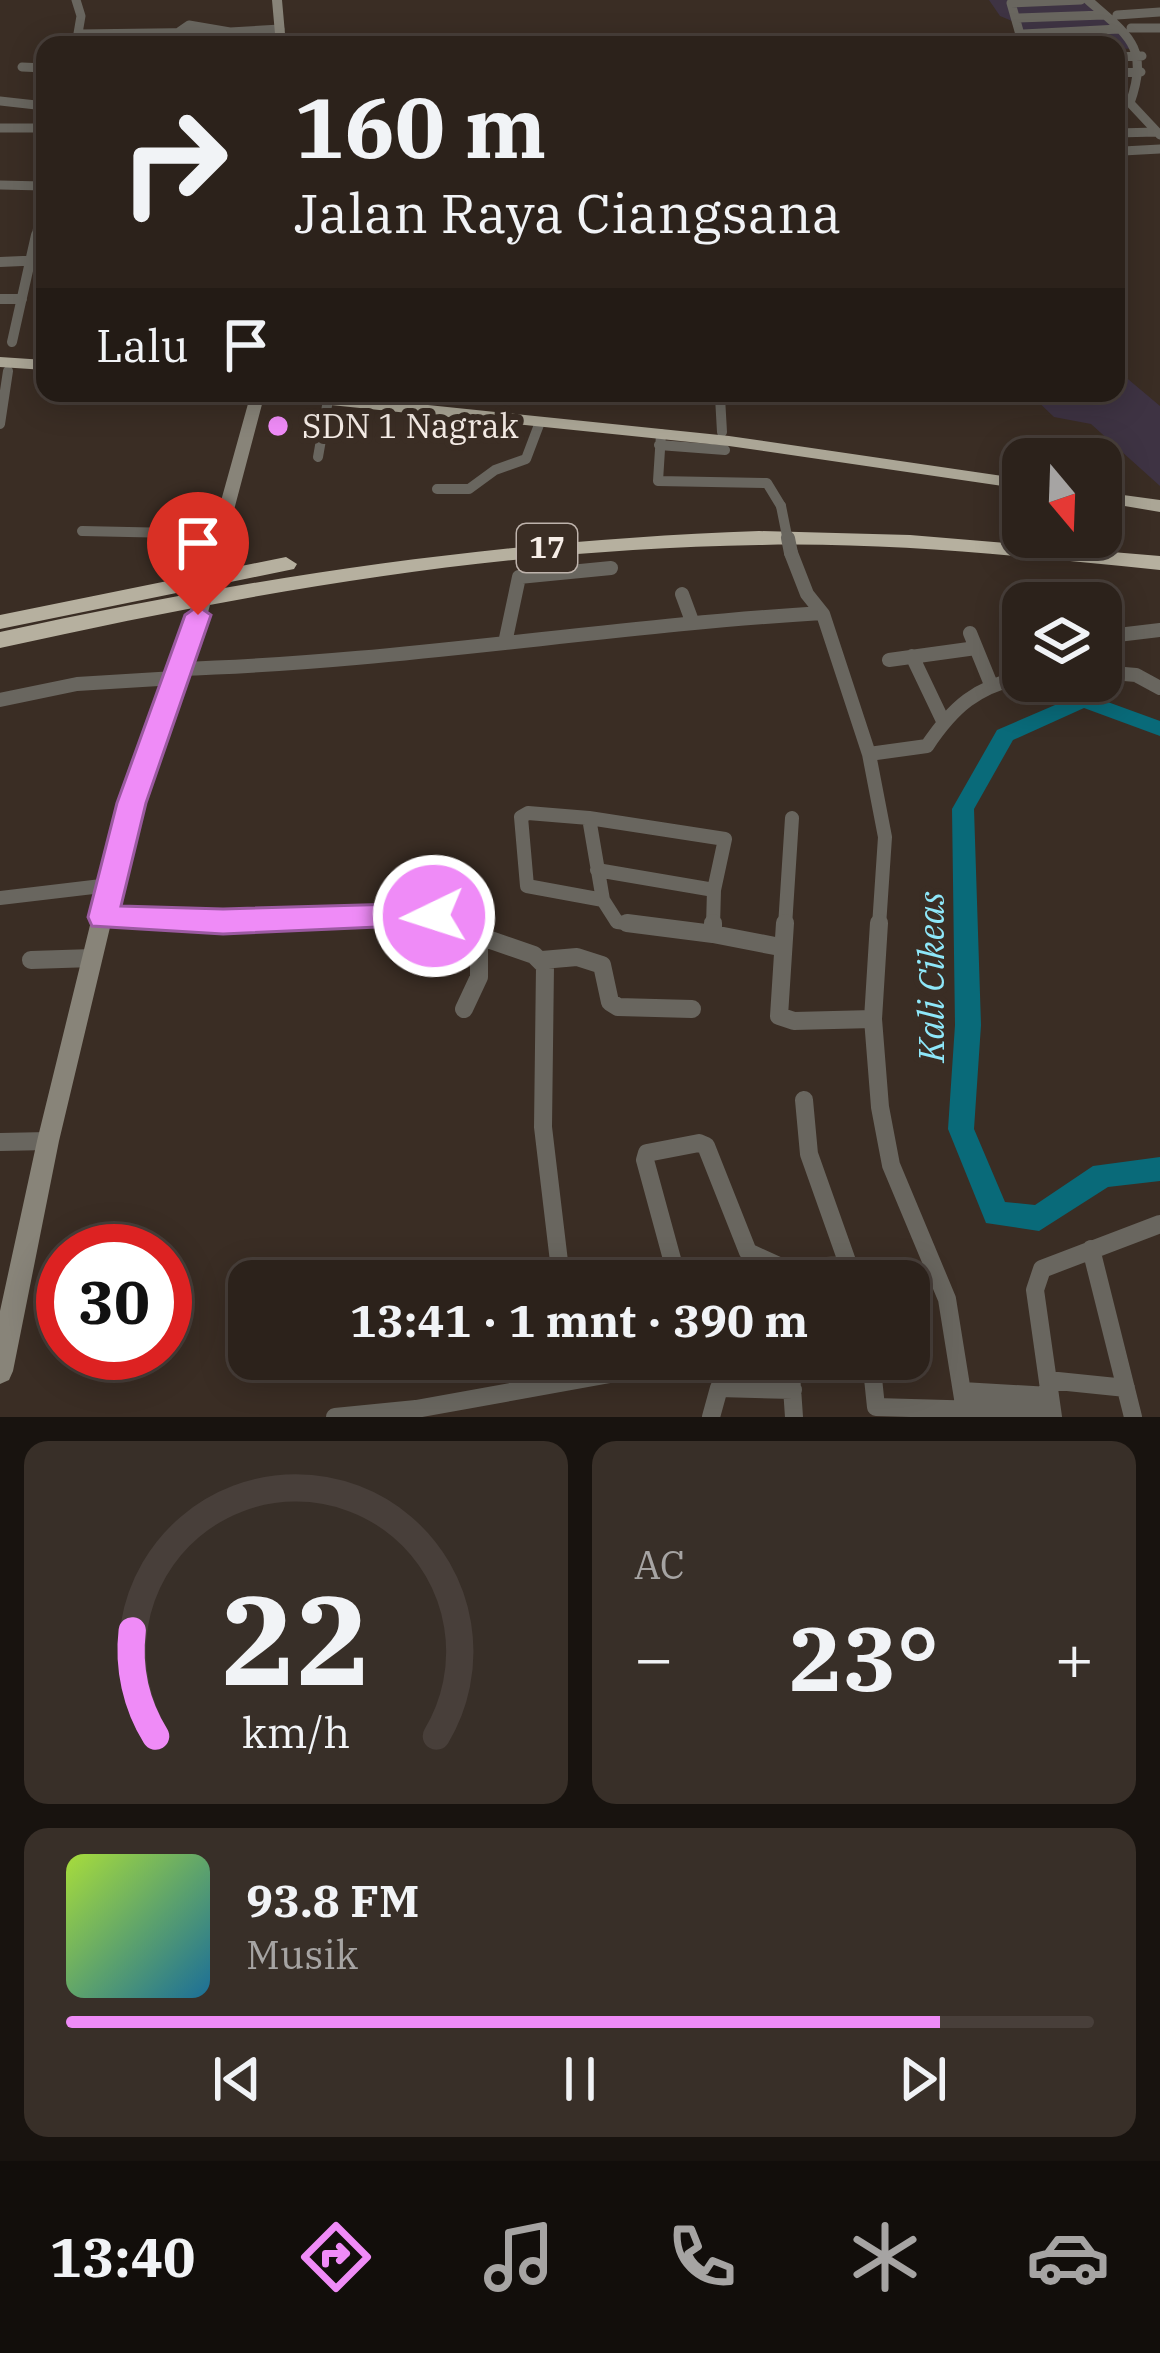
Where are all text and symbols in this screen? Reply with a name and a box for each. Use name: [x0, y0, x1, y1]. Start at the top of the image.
text: 160 m: [294, 72, 546, 181]
icon: right: [96, 84, 252, 240]
text: Jalan Raya Ciangsana: [294, 178, 841, 248]
icon: arrive: [213, 312, 279, 378]
text: Lalu: [96, 316, 189, 374]
place label: SDN 1 Nagrak: [302, 404, 519, 447]
marker: SDN 1 Nagrak: [265, 413, 291, 439]
north arrow: [1002, 438, 1122, 558]
map controls: [1002, 438, 1122, 702]
pin: [147, 492, 249, 615]
icon: arrive: [165, 510, 231, 576]
road number: 17: [517, 524, 577, 572]
button: layers: [1002, 582, 1122, 702]
position arrow: [371, 853, 497, 979]
water label: Kali Cikeas: [907, 891, 954, 1063]
speed limit sign: 30: [36, 1224, 192, 1380]
text: 13:41 · 1 mnt · 390 m: [350, 1291, 808, 1349]
text: AC: [634, 1539, 685, 1590]
text: 22: [221, 1557, 371, 1719]
text: 23°: [789, 1599, 939, 1716]
text: −: [634, 1614, 674, 1700]
text: +: [1054, 1614, 1094, 1700]
text: km/h: [242, 1703, 350, 1759]
text: 93.8 FM: [246, 1871, 419, 1929]
text: Musik: [246, 1929, 358, 1980]
icon: previous: [204, 2046, 270, 2112]
icon: pause: [547, 2046, 613, 2112]
icon: next: [890, 2046, 956, 2112]
icon: directions: [294, 2215, 378, 2299]
icon: music: [477, 2215, 561, 2299]
icon: phone: [660, 2215, 744, 2299]
icon: climate: [843, 2215, 927, 2299]
icon: car: [1026, 2215, 1110, 2299]
text: 13:40: [50, 2222, 195, 2292]

